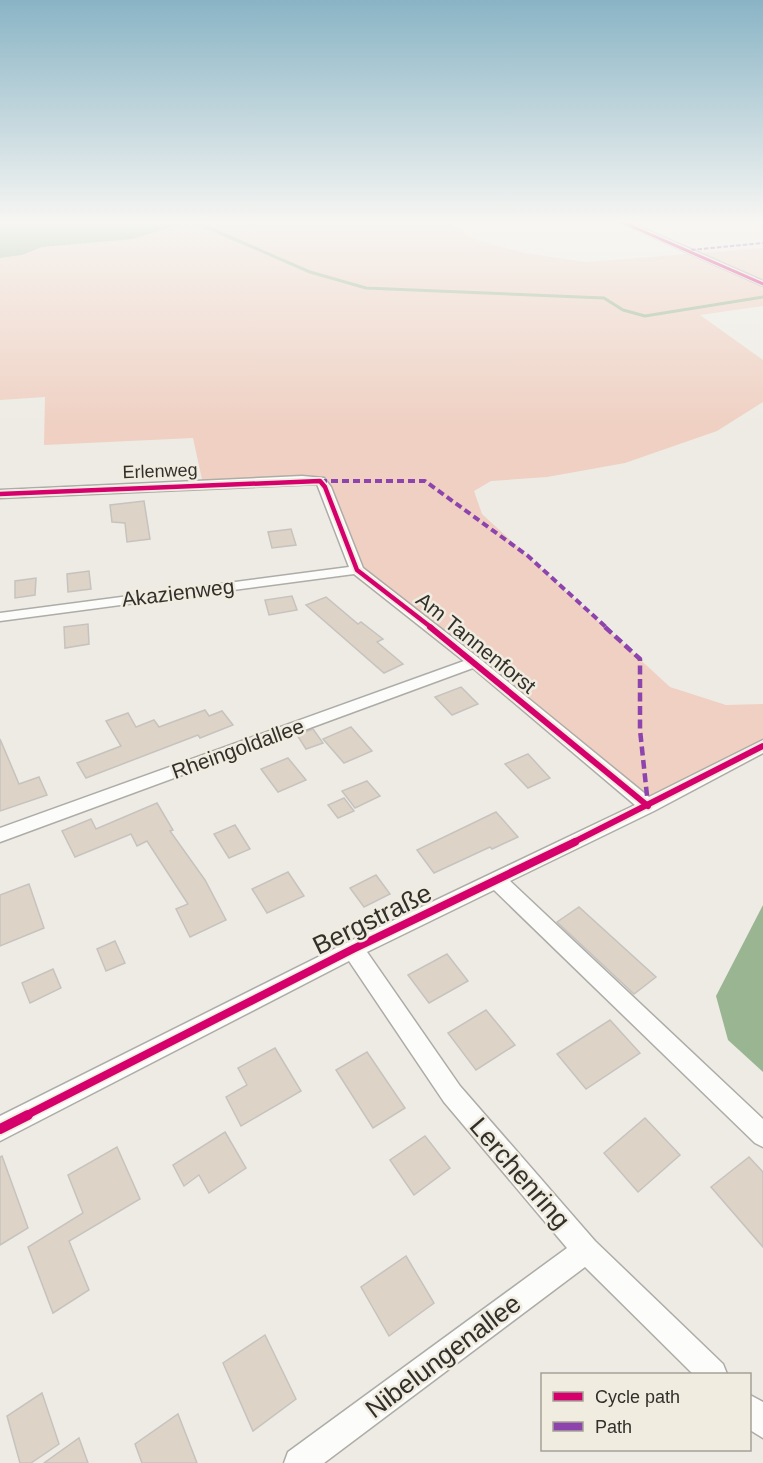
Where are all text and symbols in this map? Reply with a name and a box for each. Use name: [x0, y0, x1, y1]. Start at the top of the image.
street label: Erlenweg: [122, 460, 198, 482]
street label: Akazienweg: [120, 574, 236, 611]
street label: Am Tannenforst: [412, 588, 541, 698]
street label: Rheingoldallee: [169, 714, 307, 783]
street label: Bergstraße: [308, 877, 436, 961]
street label: Lerchenring: [464, 1111, 576, 1235]
street label: Nibelungenallee: [360, 1288, 526, 1424]
legend: [541, 1373, 751, 1451]
text: Cycle path: [595, 1387, 680, 1407]
text: Path: [595, 1417, 632, 1437]

